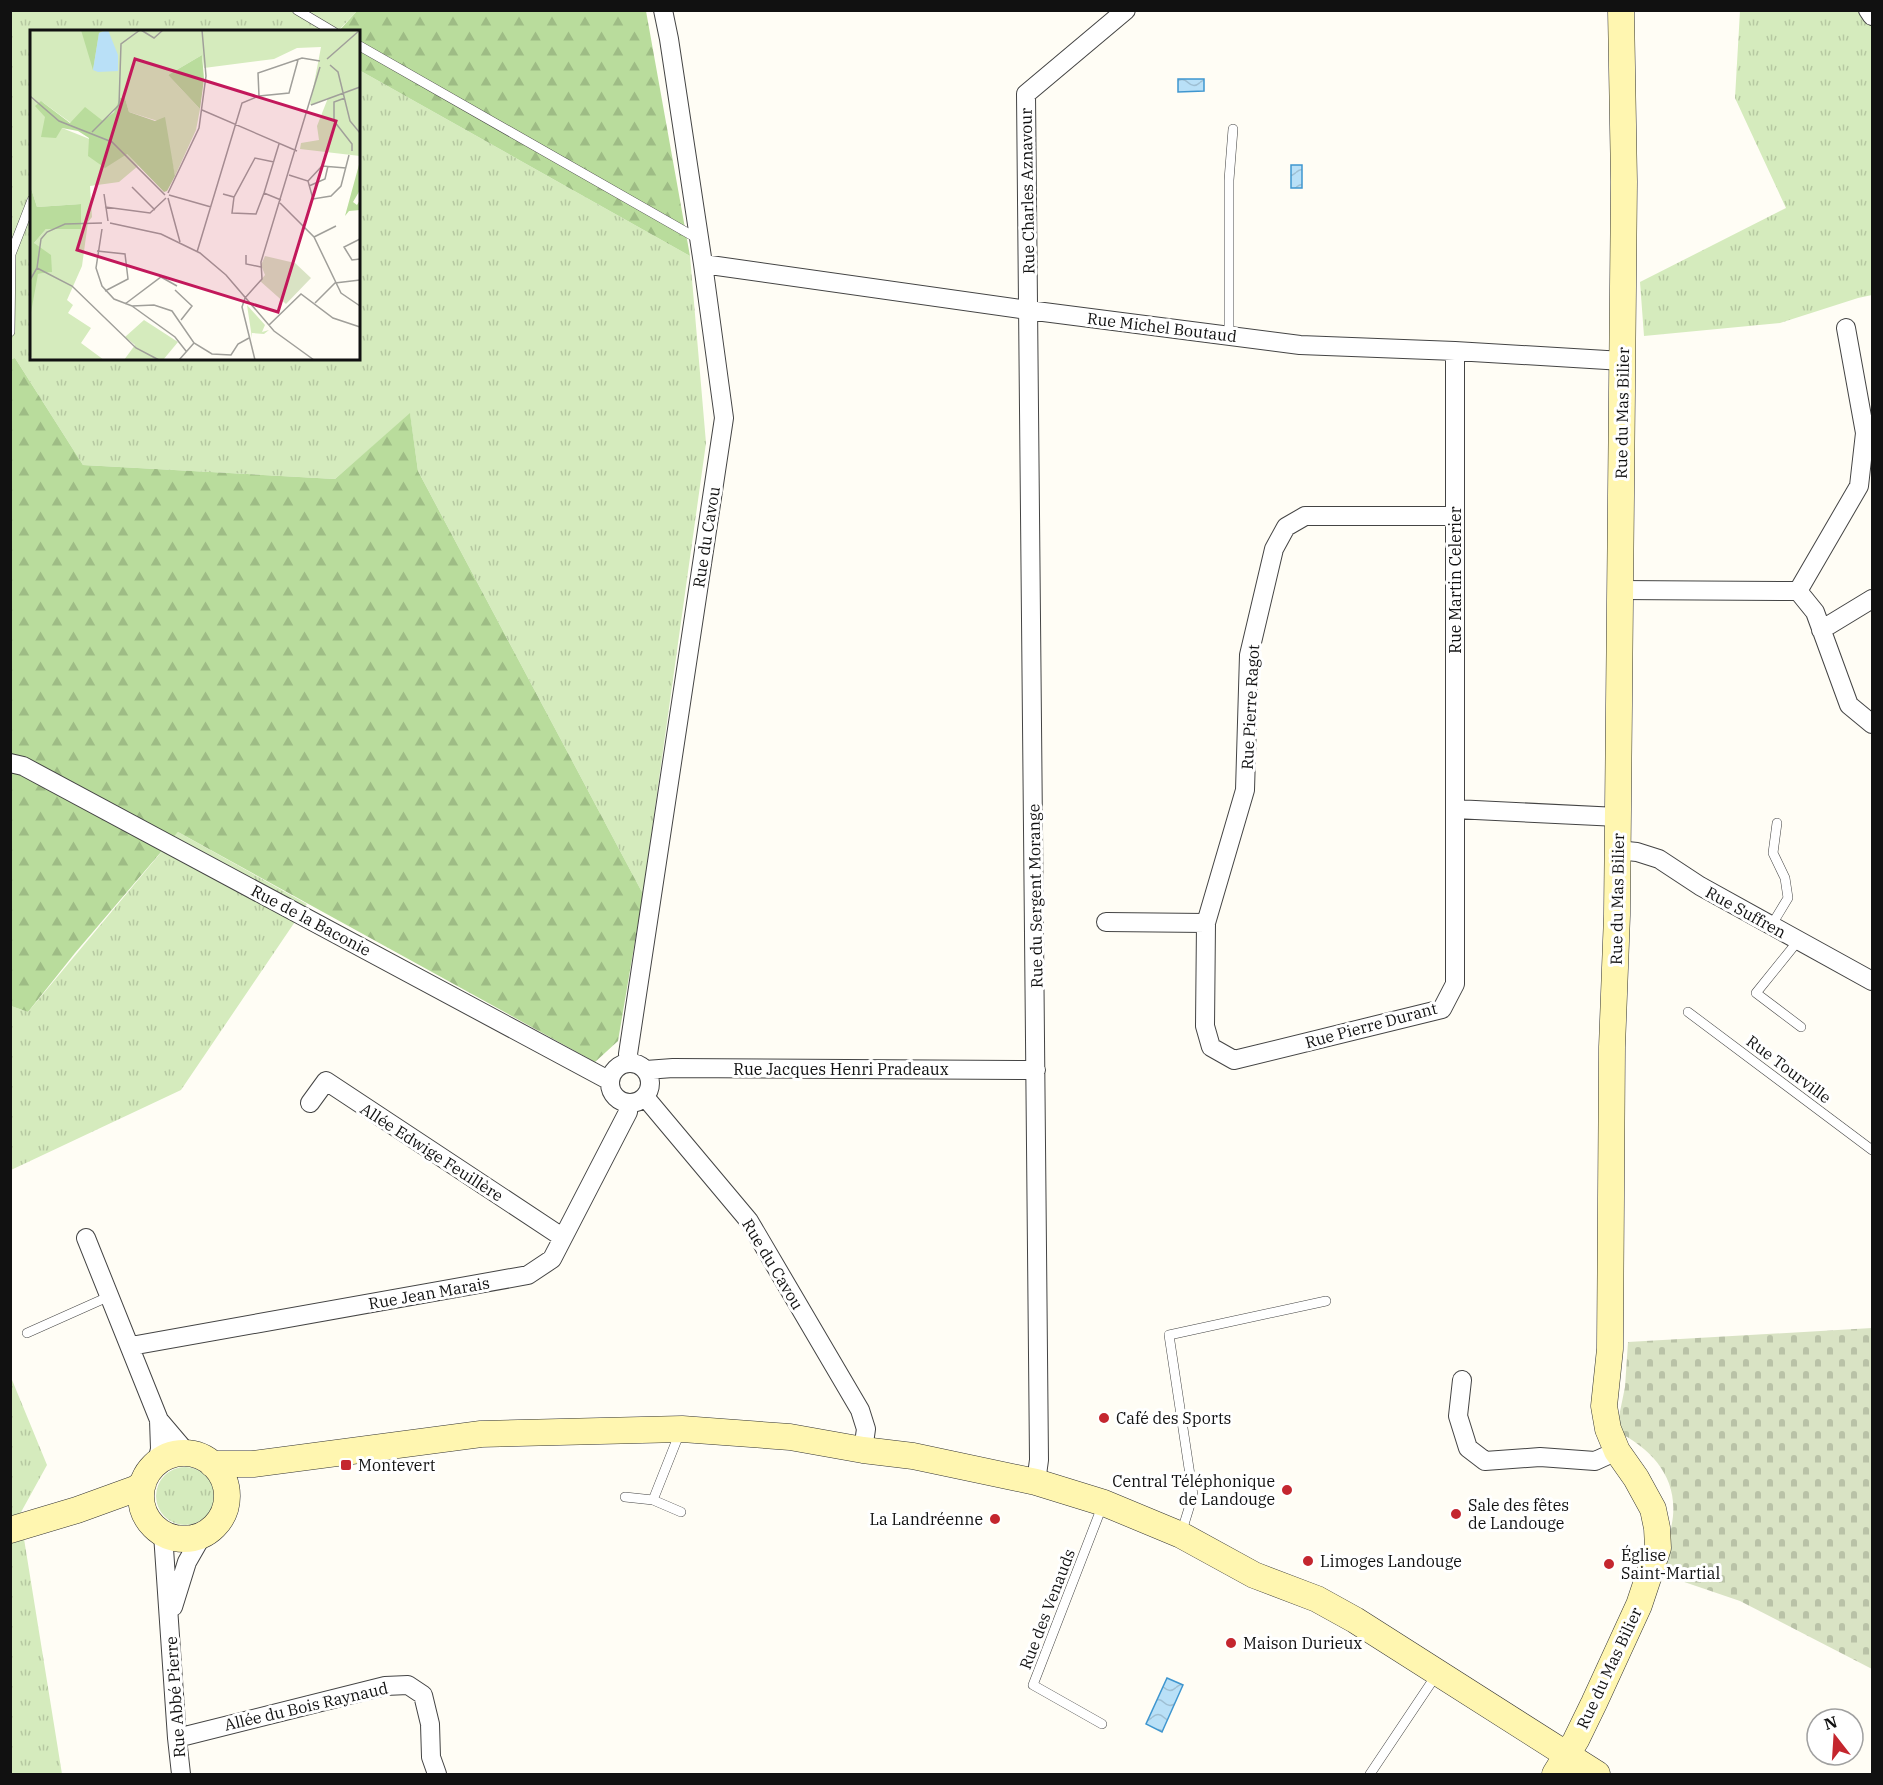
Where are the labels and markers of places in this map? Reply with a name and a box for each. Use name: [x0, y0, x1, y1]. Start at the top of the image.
place label: Café des Sports: [1116, 1408, 1231, 1428]
marker: Café des Sports: [1097, 1411, 1111, 1425]
place label: Montevert: [358, 1455, 436, 1475]
marker: Montevert: [339, 1458, 353, 1472]
place label: Central Téléphonique de Landouge: [1112, 1471, 1275, 1509]
marker: Central Téléphonique de Landouge: [1280, 1483, 1294, 1497]
place label: Sale des fêtes de Landouge: [1468, 1495, 1569, 1533]
marker: Sale des fêtes de Landouge: [1449, 1507, 1463, 1521]
place label: La Landréenne: [870, 1509, 983, 1529]
marker: La Landréenne: [988, 1512, 1002, 1526]
place label: Église Saint-Martial: [1621, 1544, 1720, 1583]
place label: Limoges Landouge: [1320, 1551, 1462, 1571]
marker: Limoges Landouge: [1301, 1554, 1315, 1568]
marker: Église Saint-Martial: [1602, 1557, 1616, 1571]
place label: Maison Durieux: [1243, 1633, 1362, 1653]
marker: Maison Durieux: [1224, 1636, 1238, 1650]

